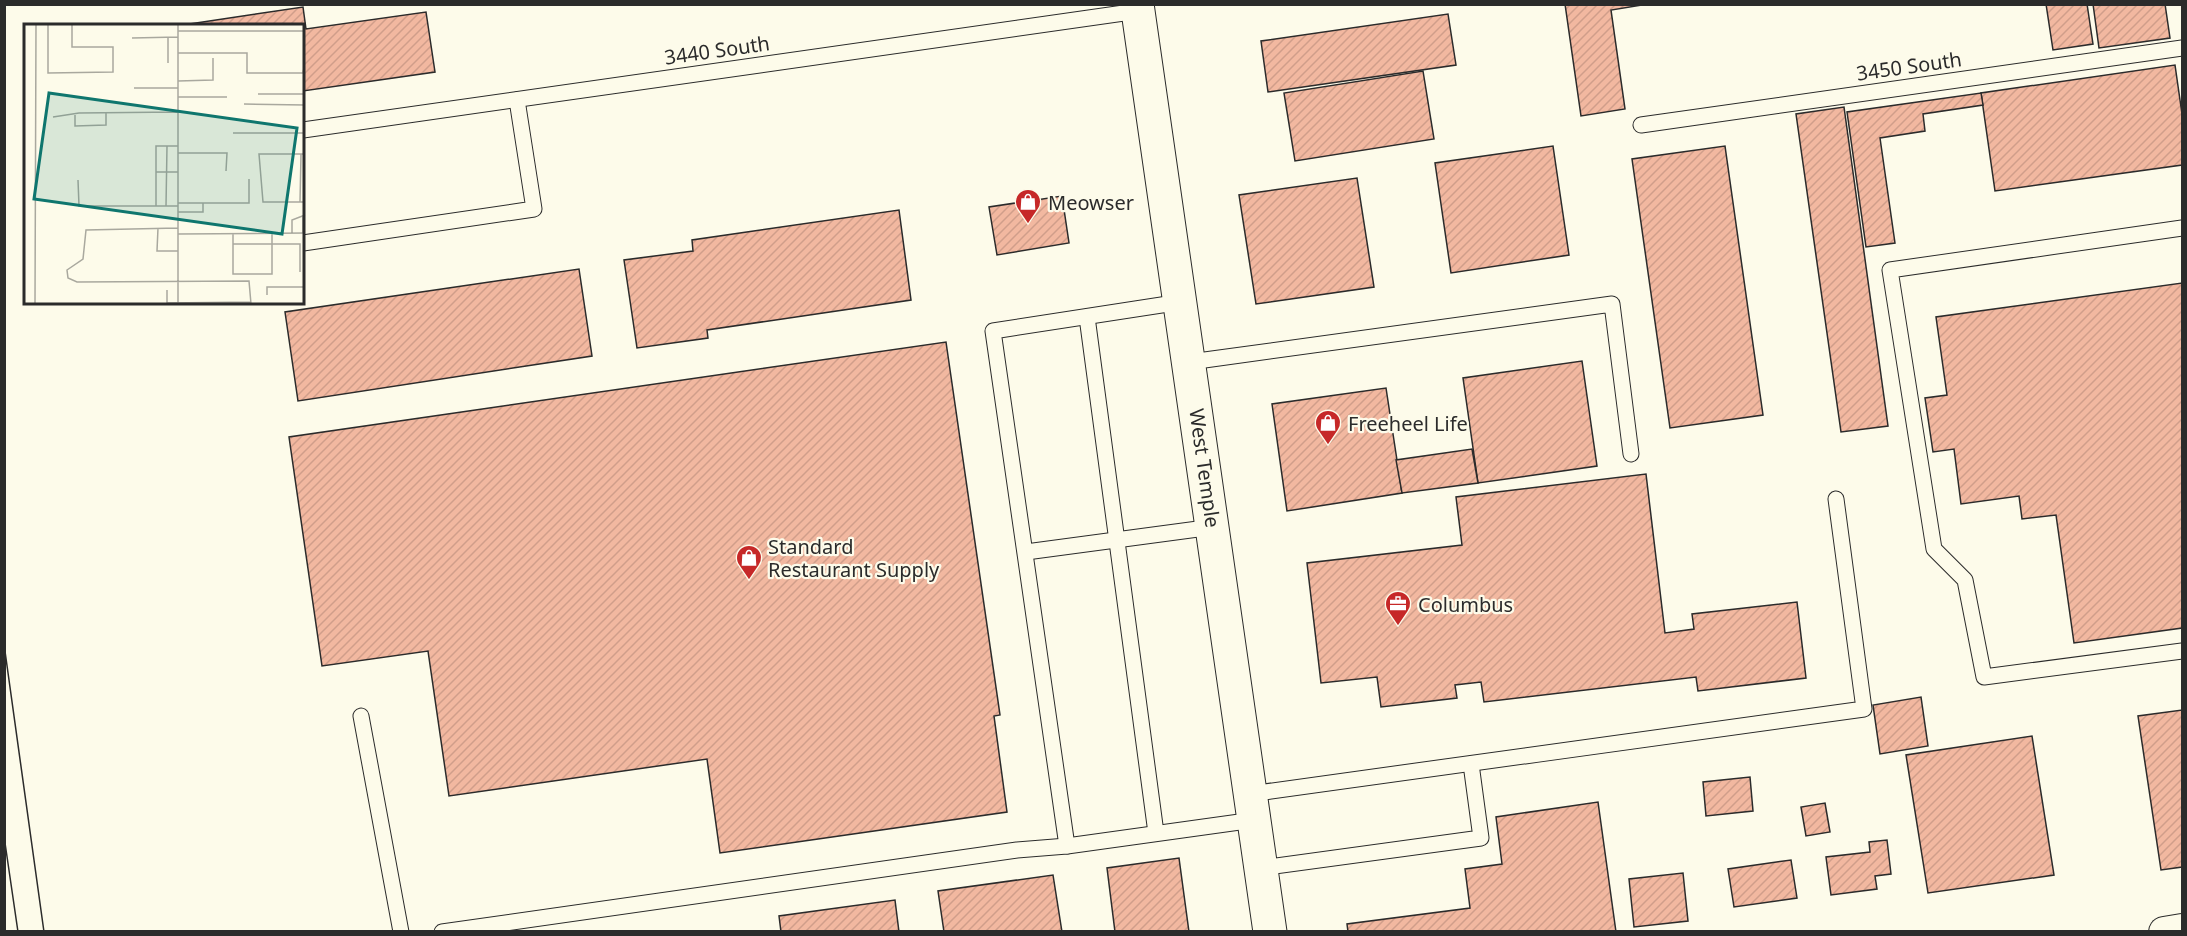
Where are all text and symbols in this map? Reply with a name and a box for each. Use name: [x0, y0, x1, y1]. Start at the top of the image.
inset map: [24, 24, 304, 304]
street label: 3440 South: [663, 29, 771, 71]
street label: 3450 South: [1855, 45, 1963, 87]
shop icon: Meowser: [1013, 187, 1043, 225]
place label: Meowser: [1048, 189, 1134, 216]
street label: West Temple: [1183, 407, 1227, 529]
shop icon: Freeheel Life: [1313, 408, 1343, 446]
place label: Freeheel Life: [1348, 410, 1468, 437]
place label: Standard Restaurant Supply: [768, 533, 940, 583]
shop icon: Standard Restaurant Supply: [734, 543, 764, 581]
office icon: Columbus: [1383, 589, 1413, 627]
place label: Columbus: [1418, 591, 1513, 618]

